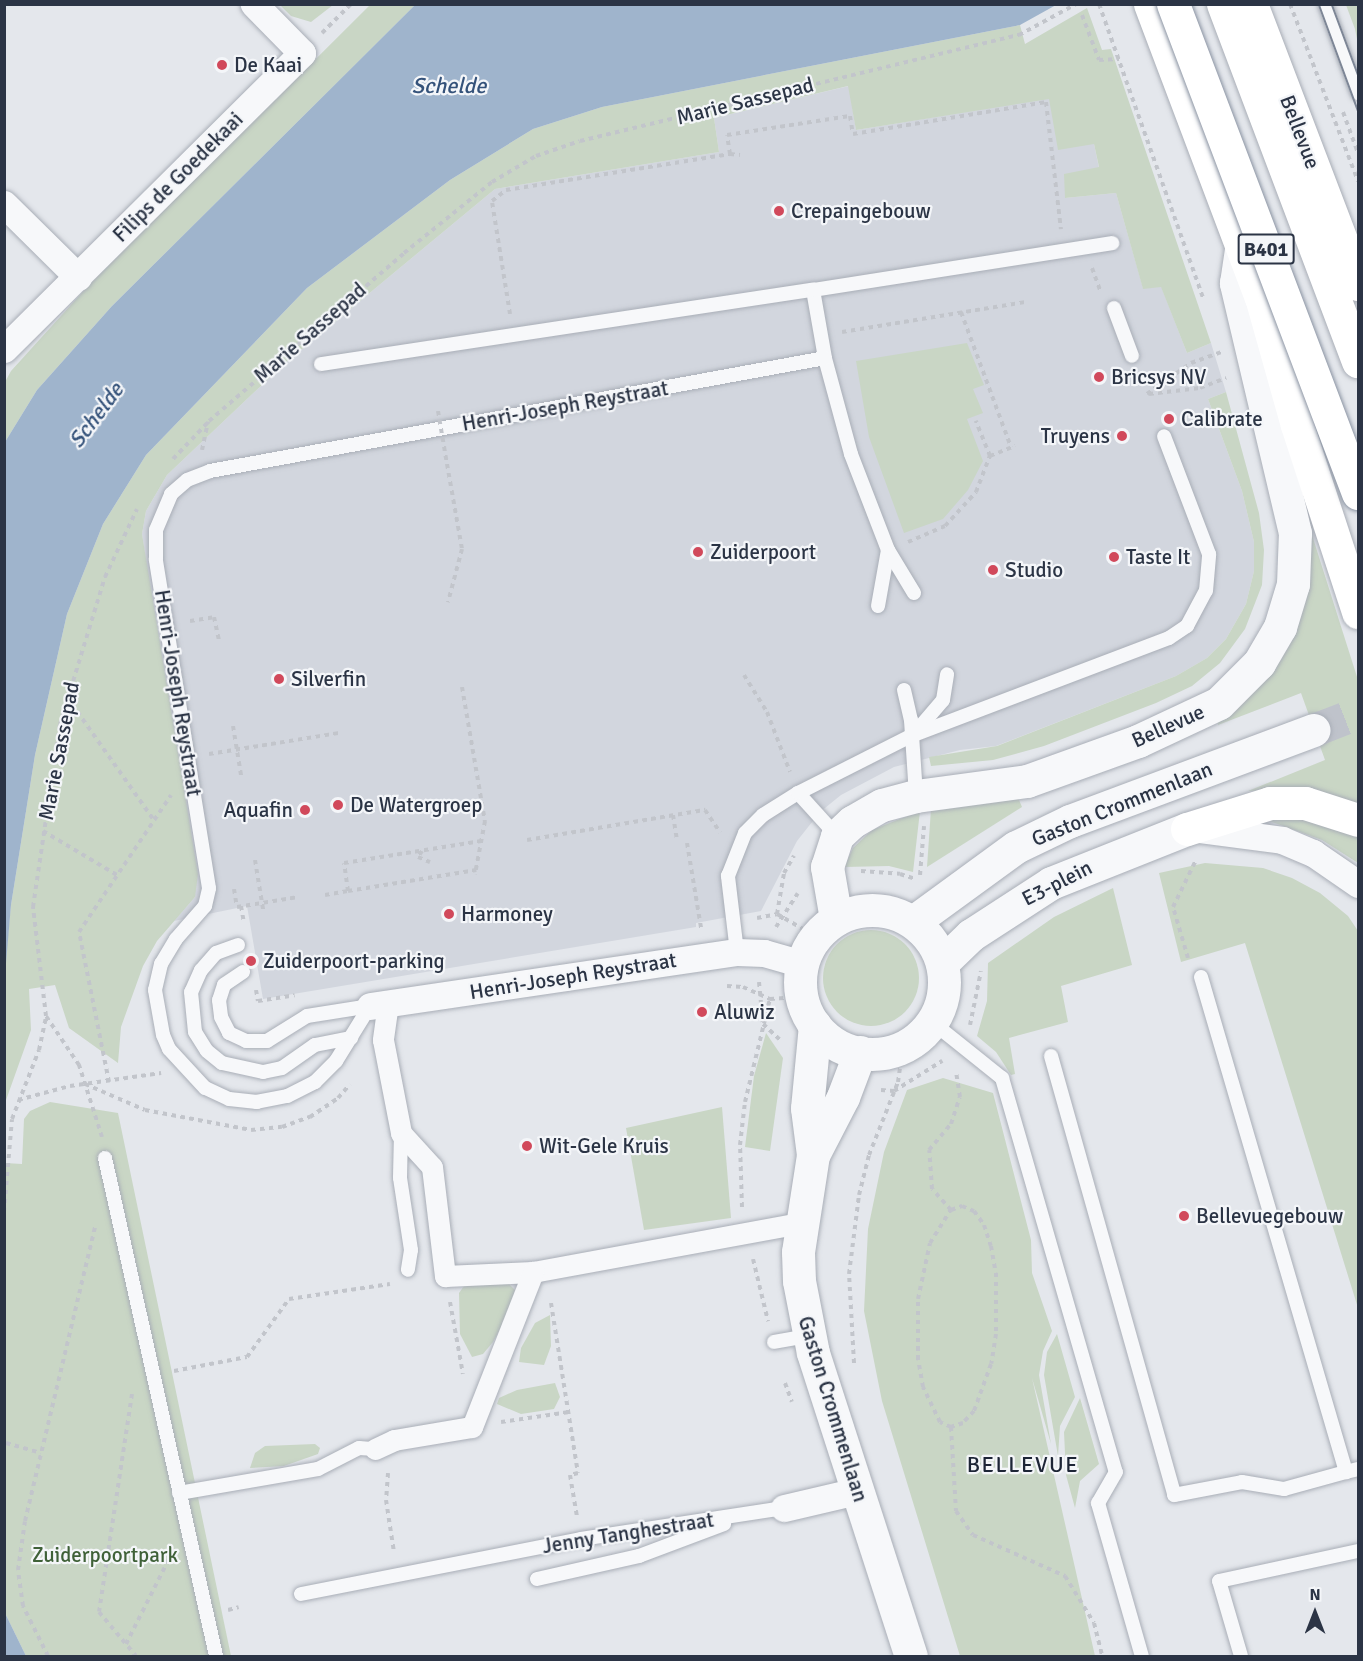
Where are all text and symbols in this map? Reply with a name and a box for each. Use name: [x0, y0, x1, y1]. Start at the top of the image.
place label: De Kaai: [234, 52, 302, 78]
marker: De Kaai: [215, 58, 229, 72]
street label: Marie Sassepad: [674, 72, 816, 130]
water label: Schelde: [412, 73, 486, 99]
street label: Bellevue: [1274, 92, 1326, 172]
street label: Filips de Goedekaai: [108, 107, 248, 247]
place label: Crepaingebouw: [791, 198, 931, 224]
marker: Crepaingebouw: [772, 204, 786, 218]
road number: B401: [1238, 232, 1294, 266]
street label: Marie Sassepad: [249, 277, 371, 389]
place label: Bricsys NV: [1111, 364, 1206, 390]
marker: Bricsys NV: [1092, 370, 1106, 384]
street label: Henri-Joseph Reystraat: [460, 375, 670, 437]
water label: Schelde: [63, 377, 129, 453]
place label: Calibrate: [1181, 406, 1263, 432]
marker: Calibrate: [1162, 412, 1176, 426]
place label: Truyens: [1041, 423, 1110, 449]
marker: Truyens: [1115, 429, 1129, 443]
place label: Zuiderpoort: [710, 539, 816, 565]
place label: Taste It: [1126, 544, 1190, 570]
marker: Zuiderpoort: [691, 545, 705, 559]
marker: Taste It: [1107, 550, 1121, 564]
place label: Studio: [1005, 557, 1063, 583]
marker: Studio: [986, 563, 1000, 577]
street label: Henri-Joseph Reystraat: [149, 588, 207, 798]
place label: Silverfin: [291, 666, 366, 692]
marker: Silverfin: [272, 672, 286, 686]
street label: Marie Sassepad: [33, 680, 85, 822]
street label: Bellevue: [1128, 699, 1208, 753]
street label: Gaston Crommenlaan: [1028, 756, 1216, 852]
place label: De Watergroep: [350, 792, 482, 818]
place label: Aquafin: [223, 797, 293, 823]
marker: De Watergroep: [331, 798, 345, 812]
marker: Aquafin: [298, 803, 312, 817]
street label: E3-plein: [1018, 855, 1096, 911]
place label: Harmoney: [461, 901, 553, 927]
marker: Harmoney: [442, 907, 456, 921]
street label: Henri-Joseph Reystraat: [468, 947, 678, 1005]
place label: Zuiderpoort-parking: [263, 948, 445, 974]
marker: Zuiderpoort-parking: [244, 954, 258, 968]
place label: Aluwiz: [714, 999, 775, 1025]
marker: Aluwiz: [695, 1005, 709, 1019]
place label: Wit-Gele Kruis: [539, 1133, 669, 1159]
marker: Wit-Gele Kruis: [520, 1139, 534, 1153]
place label: Bellevuegebouw: [1196, 1203, 1343, 1229]
marker: Bellevuegebouw: [1177, 1209, 1191, 1223]
street label: Gaston Crommenlaan: [793, 1313, 873, 1505]
district label: BELLEVUE: [967, 1452, 1079, 1478]
street label: Jenny Tanghestraat: [540, 1507, 716, 1559]
park label: Zuiderpoortpark: [32, 1542, 178, 1568]
north arrow: [1285, 1583, 1345, 1643]
text: N: [1309, 1585, 1321, 1605]

